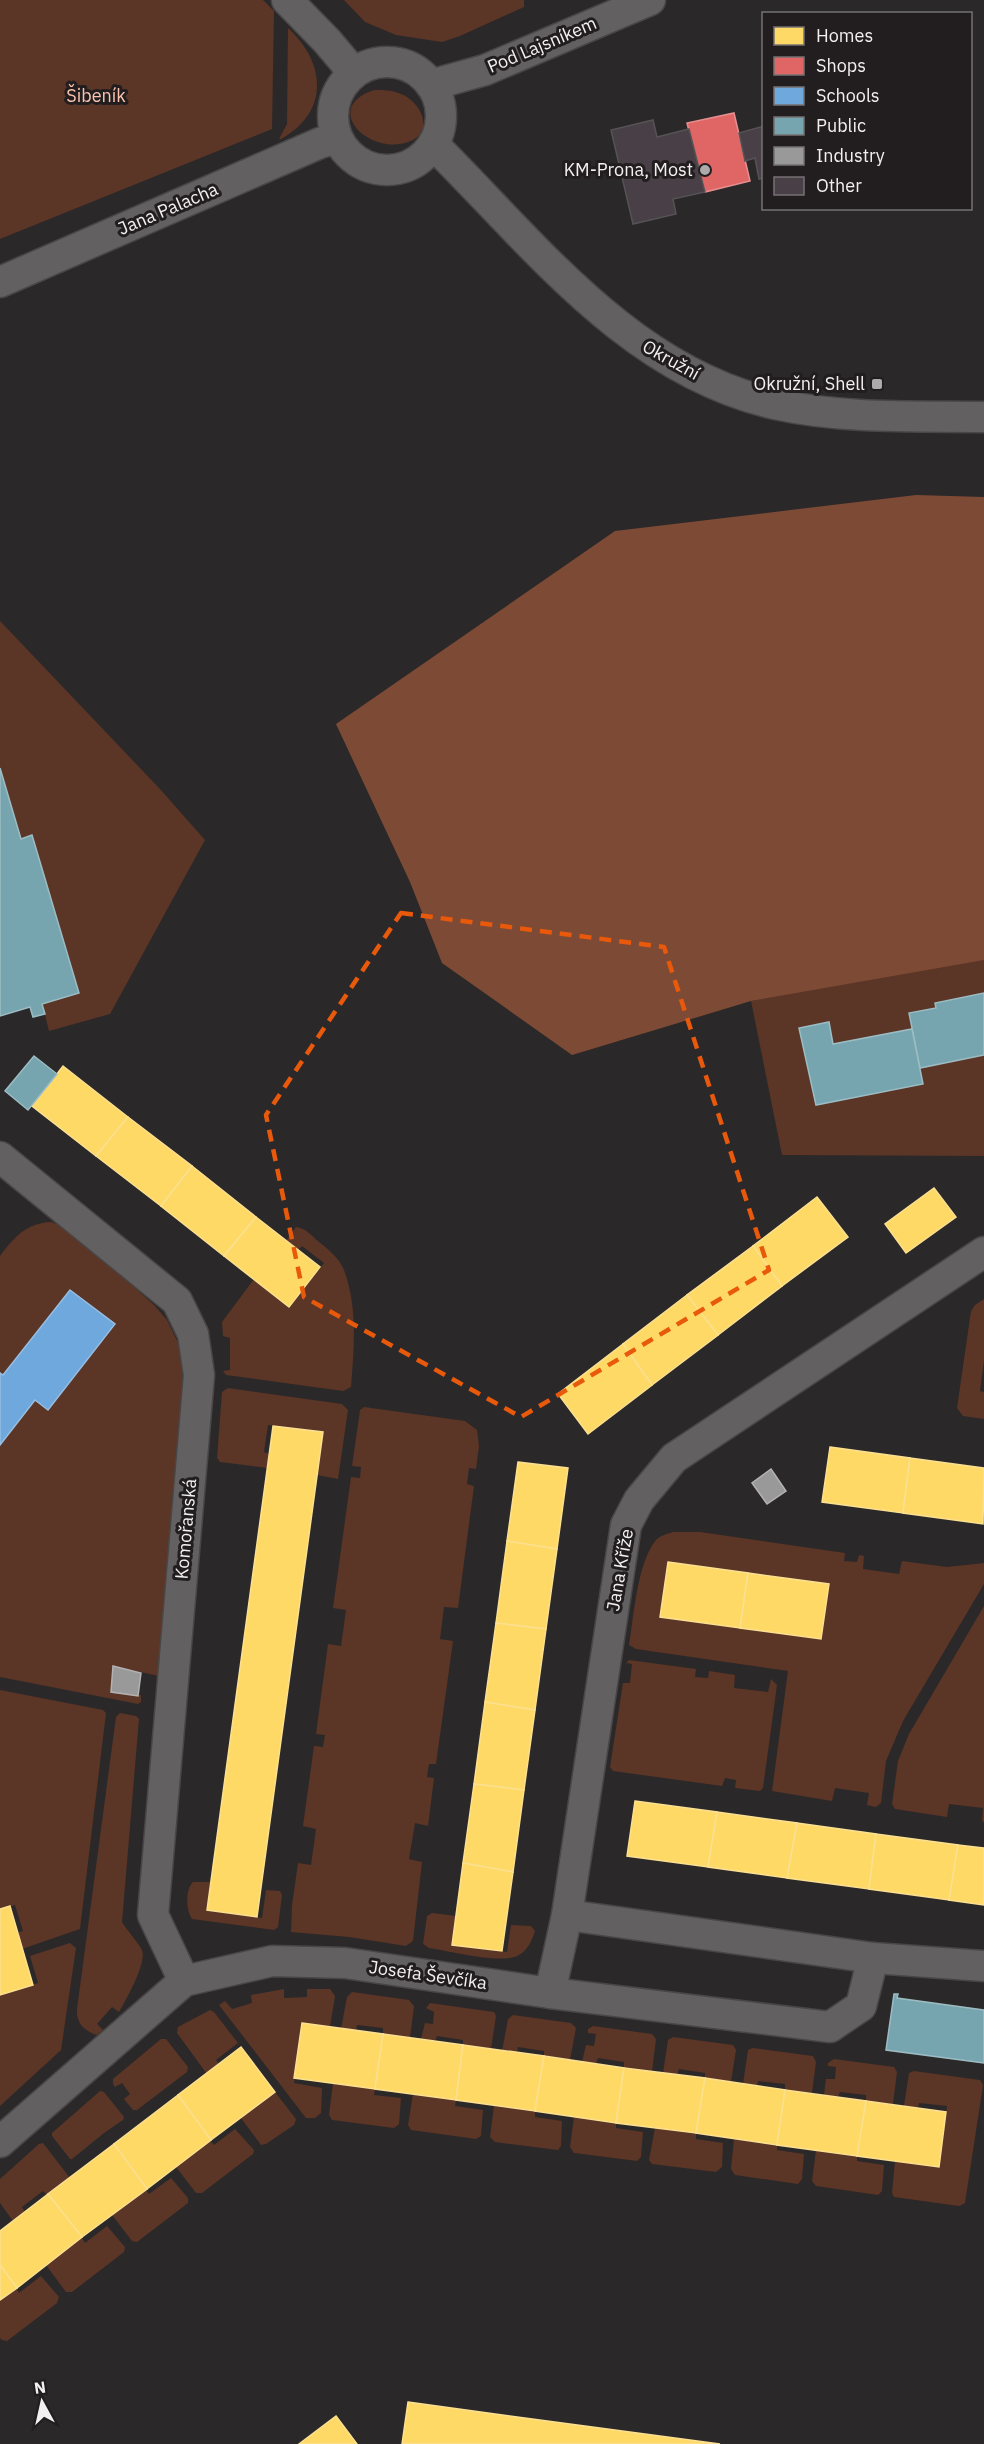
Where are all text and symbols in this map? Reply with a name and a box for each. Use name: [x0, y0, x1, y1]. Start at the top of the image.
street label: Pod Lajsníkem: [484, 11, 600, 78]
legend: [762, 12, 972, 210]
text: Homes: [816, 24, 873, 47]
text: Shops: [816, 54, 866, 77]
park label: Šibeník: [66, 83, 126, 107]
text: Schools: [816, 84, 880, 107]
text: Public: [816, 114, 866, 137]
text: Industry: [816, 144, 885, 167]
place label: KM-Prona, Most: [564, 158, 693, 181]
marker: KM-Prona, Most: [698, 163, 712, 177]
text: Other: [816, 174, 862, 197]
street label: Jana Palacha: [114, 177, 222, 240]
street label: Okružní: [638, 334, 704, 385]
place label: Okružní, Shell: [753, 372, 865, 395]
marker: Okružní, Shell: [870, 377, 884, 391]
street label: Komořanská: [170, 1477, 201, 1580]
street label: Jana Kříže: [601, 1527, 638, 1613]
street label: Josefa Ševčíka: [368, 1954, 489, 1994]
north arrow: [12, 2372, 72, 2432]
text: N: [33, 2376, 47, 2398]

